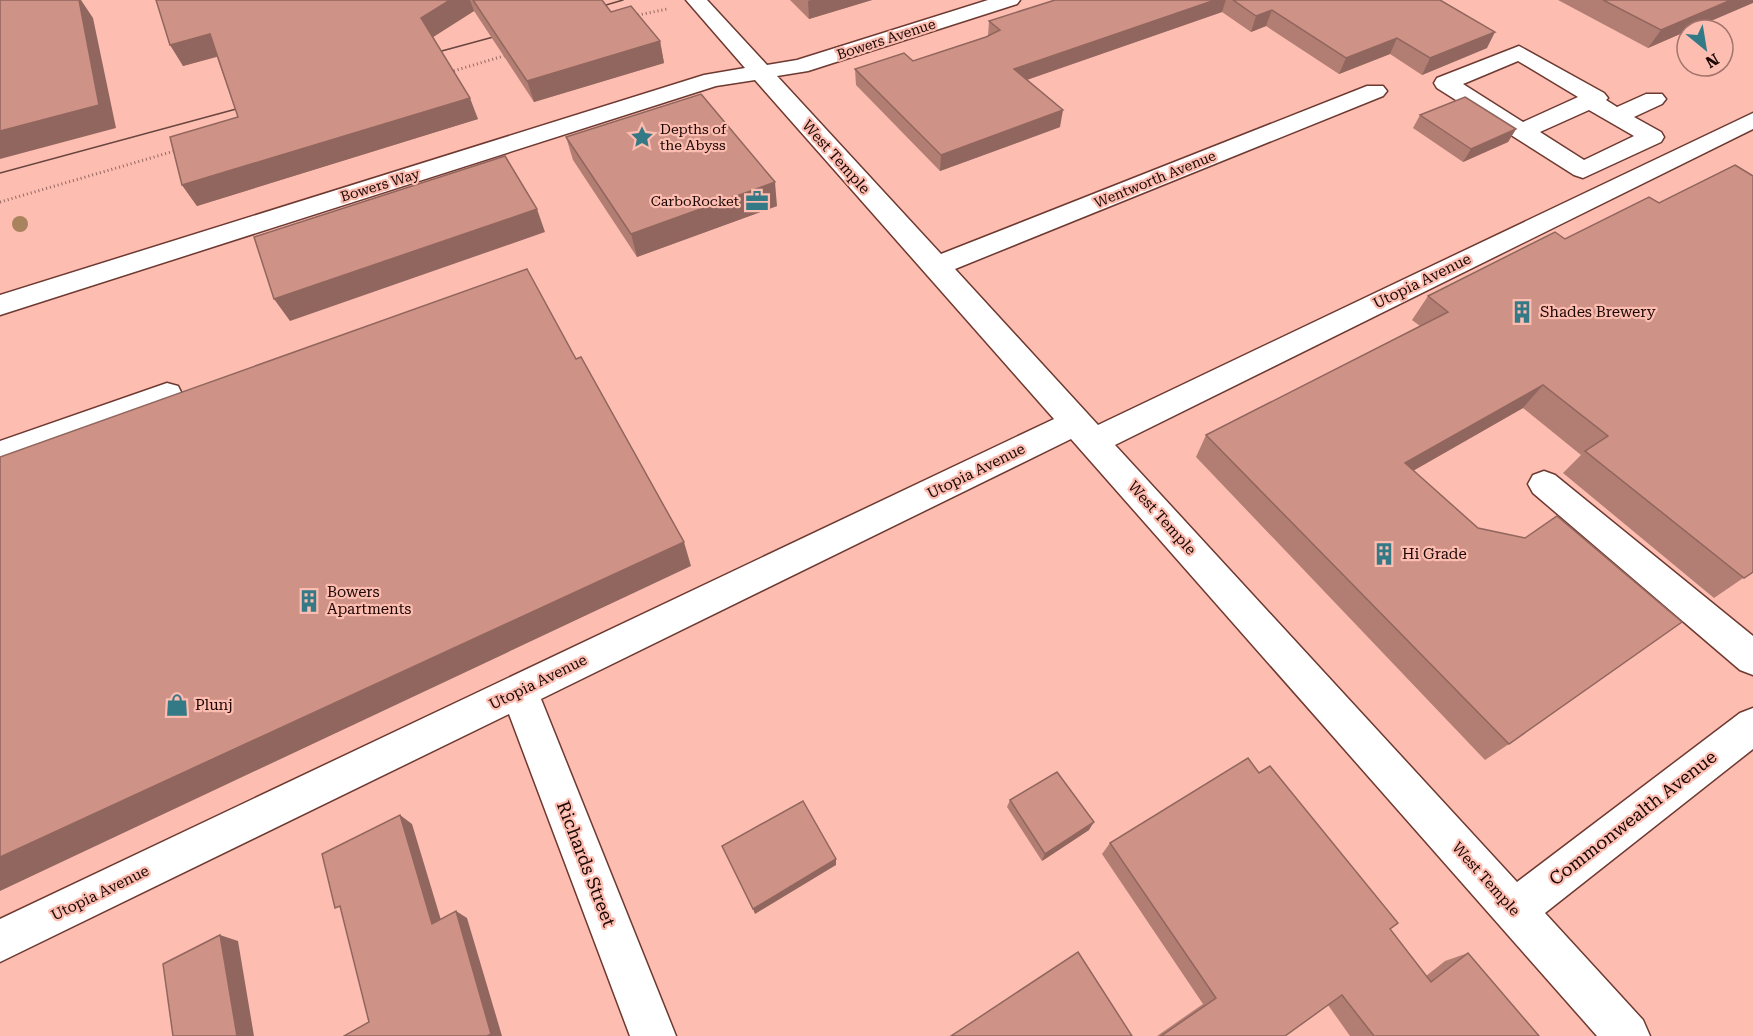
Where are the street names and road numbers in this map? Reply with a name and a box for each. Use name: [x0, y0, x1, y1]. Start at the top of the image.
street label: Bowers Avenue: [835, 15, 938, 63]
street label: West Temple: [798, 116, 874, 198]
street label: Wentworth Avenue: [1092, 147, 1218, 211]
street label: Bowers Way: [339, 165, 422, 205]
street label: Utopia Avenue: [1370, 249, 1474, 313]
street label: Utopia Avenue: [924, 439, 1028, 503]
street label: West Temple: [1124, 477, 1200, 559]
street label: Utopia Avenue: [486, 650, 590, 714]
street label: Commonwealth Avenue: [1545, 746, 1721, 889]
street label: Richards Street: [553, 798, 620, 930]
street label: West Temple: [1448, 838, 1524, 920]
street label: Utopia Avenue: [48, 861, 152, 925]

